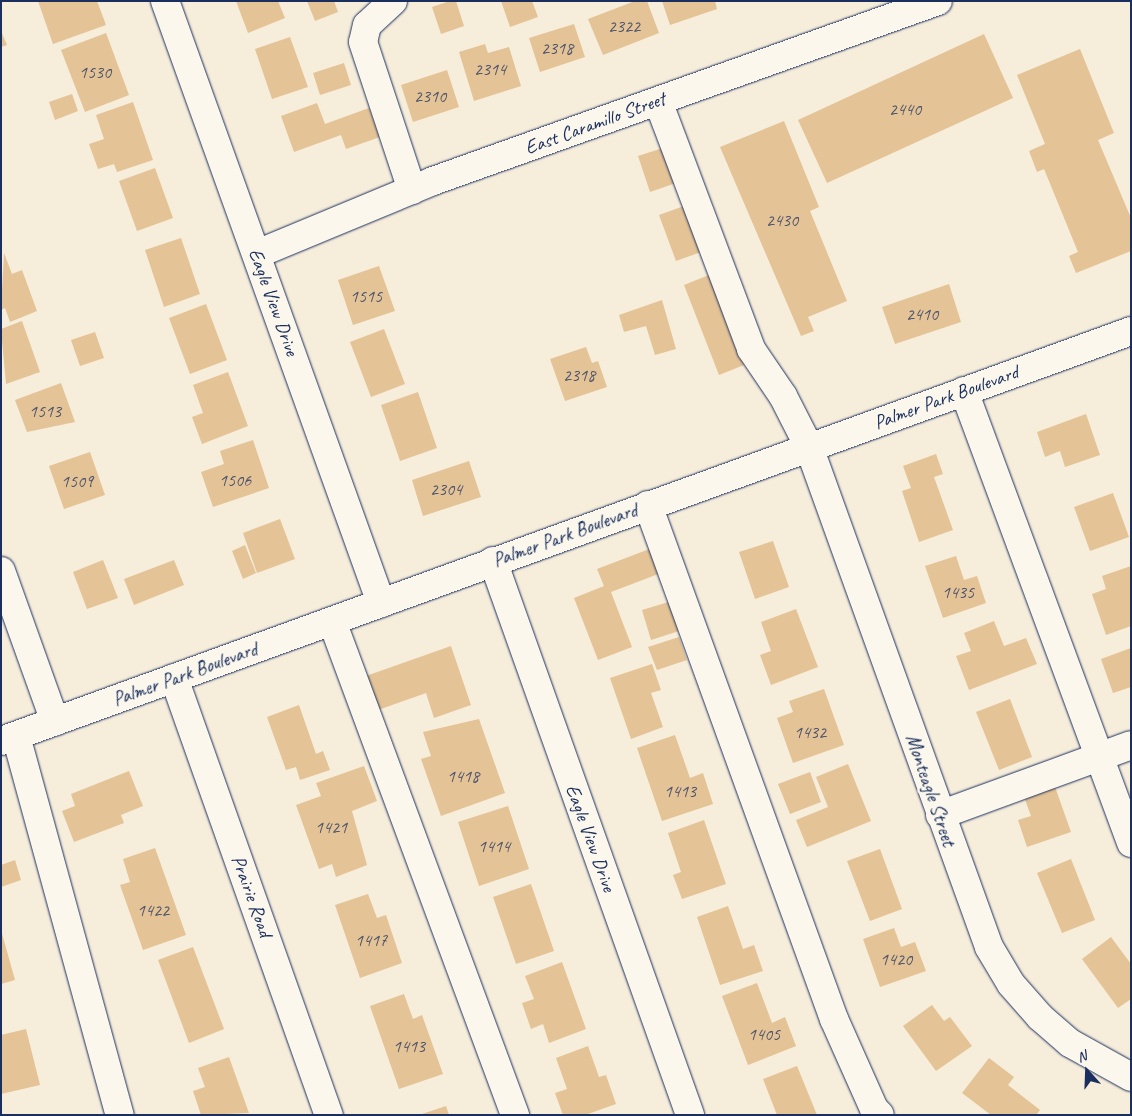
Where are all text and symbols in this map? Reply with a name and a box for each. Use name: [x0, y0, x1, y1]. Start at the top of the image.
house number: 2322: [608, 15, 640, 37]
house number: 2318: [541, 37, 573, 59]
house number: 2314: [474, 58, 506, 80]
house number: 1530: [79, 61, 111, 83]
house number: 2310: [414, 85, 446, 107]
street label: East Caramillo Street: [521, 86, 669, 160]
house number: 2440: [889, 98, 921, 120]
house number: 2430: [766, 209, 798, 231]
street label: Eagle View Drive: [244, 245, 304, 359]
house number: 1515: [350, 285, 382, 307]
house number: 2410: [906, 303, 938, 325]
street label: Palmer Park Boulevard: [870, 360, 1022, 434]
house number: 2318: [563, 364, 595, 386]
house number: 1513: [29, 400, 61, 422]
house number: 1506: [219, 469, 251, 491]
house number: 1509: [61, 470, 93, 492]
house number: 2304: [430, 478, 462, 500]
street label: Palmer Park Boulevard: [489, 498, 641, 572]
house number: 1435: [942, 581, 974, 603]
street label: Palmer Park Boulevard: [109, 637, 261, 711]
house number: 1432: [794, 721, 826, 743]
street label: Monteagle Street: [901, 731, 961, 849]
house number: 1418: [447, 765, 479, 787]
house number: 1413: [664, 780, 696, 802]
street label: Eagle View Drive: [561, 781, 621, 895]
house number: 1421: [315, 816, 347, 838]
house number: 1414: [478, 835, 510, 857]
street label: Prairie Road: [226, 852, 278, 940]
house number: 1422: [137, 899, 169, 921]
house number: 1417: [355, 929, 387, 951]
house number: 1420: [880, 948, 912, 970]
house number: 1405: [748, 1023, 780, 1045]
house number: 1413: [393, 1035, 425, 1057]
north arrow: [1062, 1046, 1112, 1096]
text: N: [1075, 1047, 1089, 1066]

